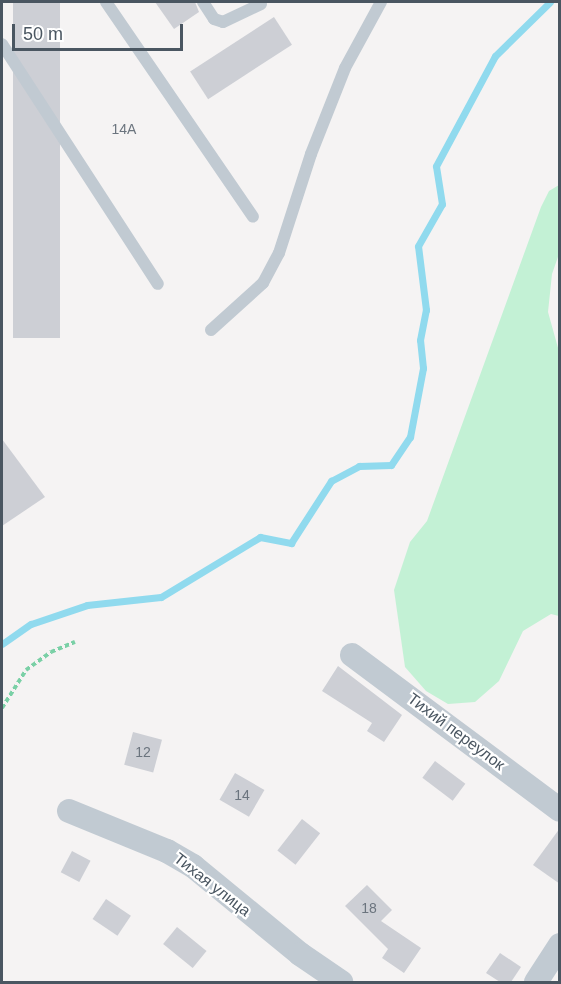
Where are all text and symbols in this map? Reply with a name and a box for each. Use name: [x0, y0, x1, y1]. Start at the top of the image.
scale bar: [15, 12, 186, 50]
text: 50 m: [23, 24, 63, 44]
house number: 14А: [112, 121, 136, 137]
street label: Тихий переулок: [404, 689, 508, 775]
house number: 12: [135, 744, 151, 760]
house number: 14: [234, 787, 250, 803]
street label: Тихая улица: [170, 849, 254, 921]
house number: 18: [361, 900, 377, 916]

